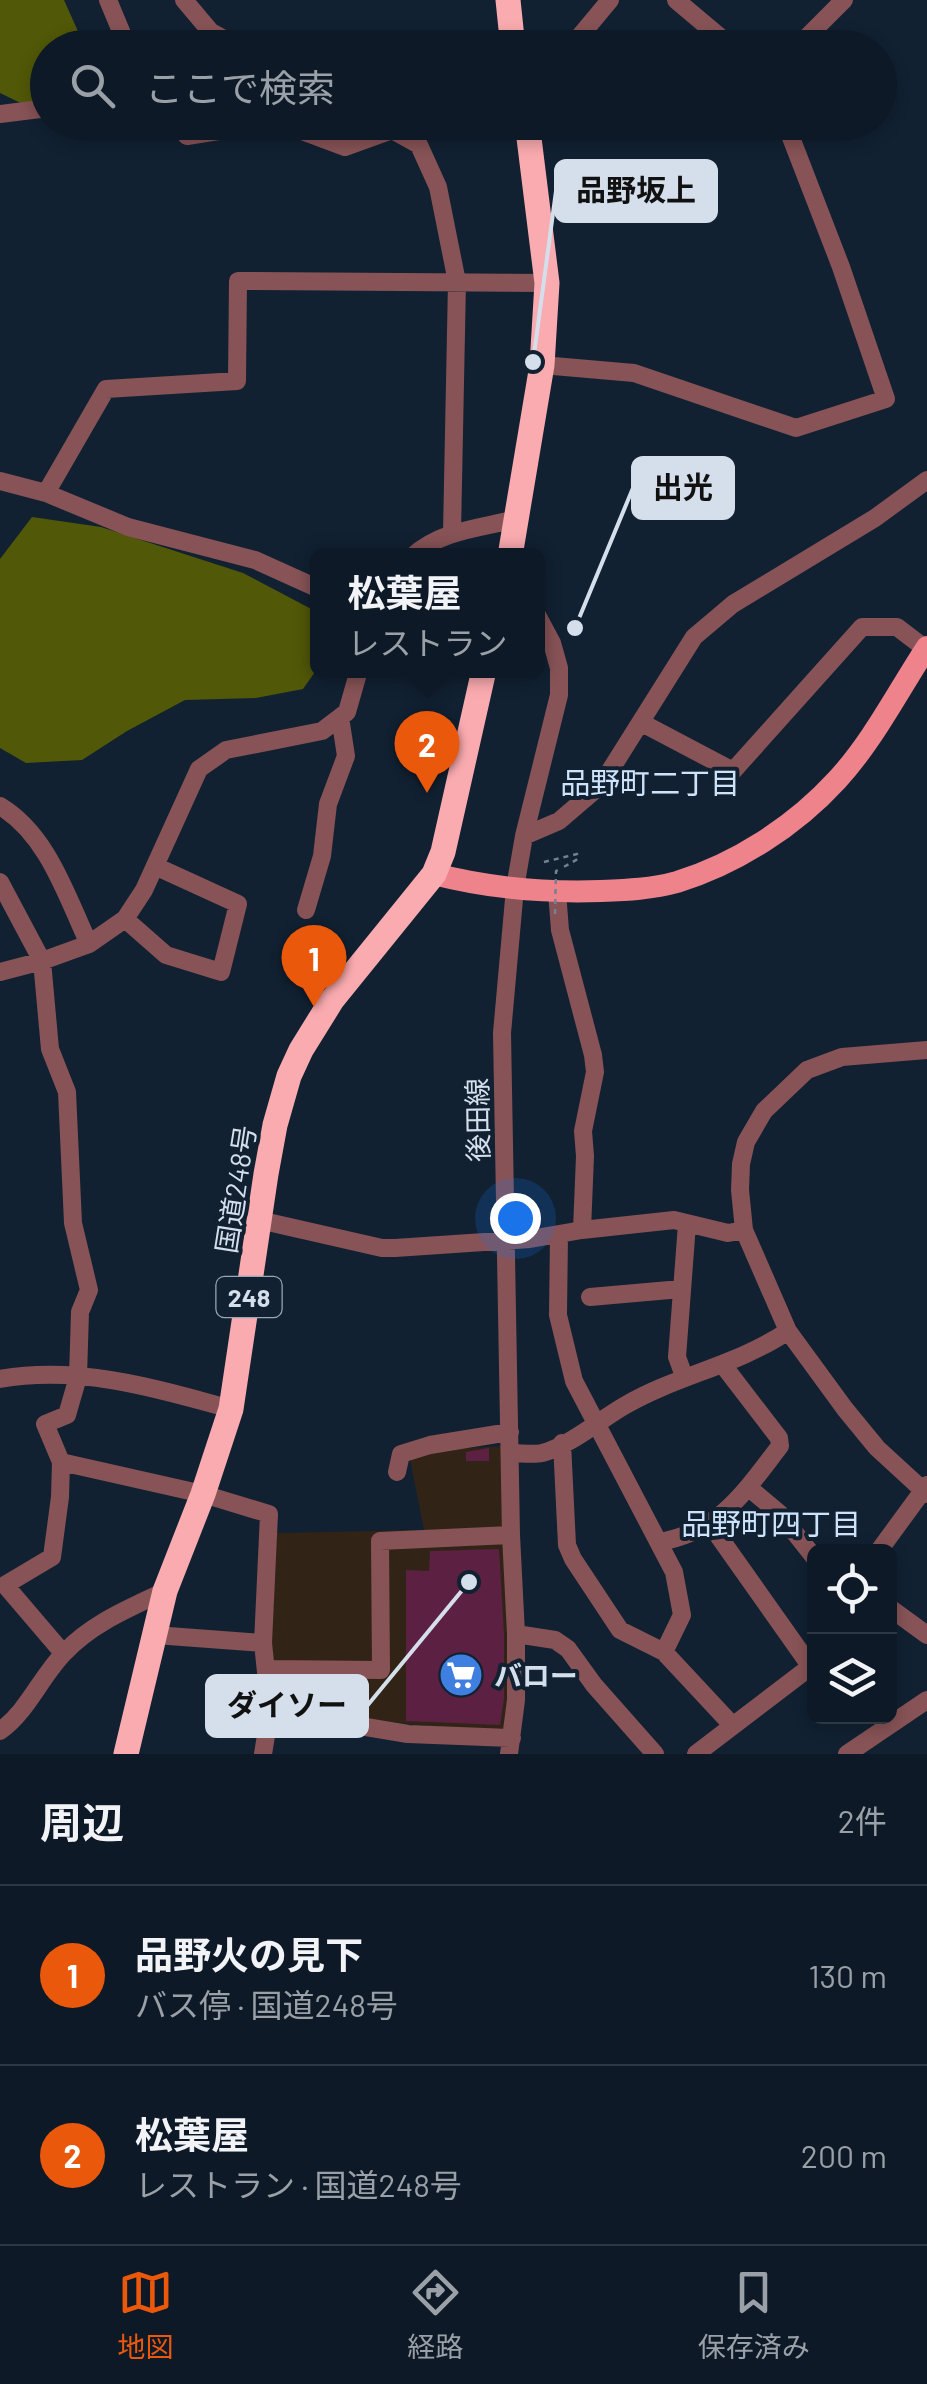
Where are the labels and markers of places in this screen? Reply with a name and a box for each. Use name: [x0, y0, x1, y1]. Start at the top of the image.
callout: 品野坂上: [556, 161, 716, 221]
callout: 出光: [633, 458, 733, 518]
pin: 2: [394, 710, 460, 793]
pin: 1: [282, 924, 346, 1007]
supermarket icon: バロー: [438, 1652, 484, 1698]
place label: バロー: [494, 1658, 578, 1692]
callout: ダイソー: [207, 1676, 367, 1736]

